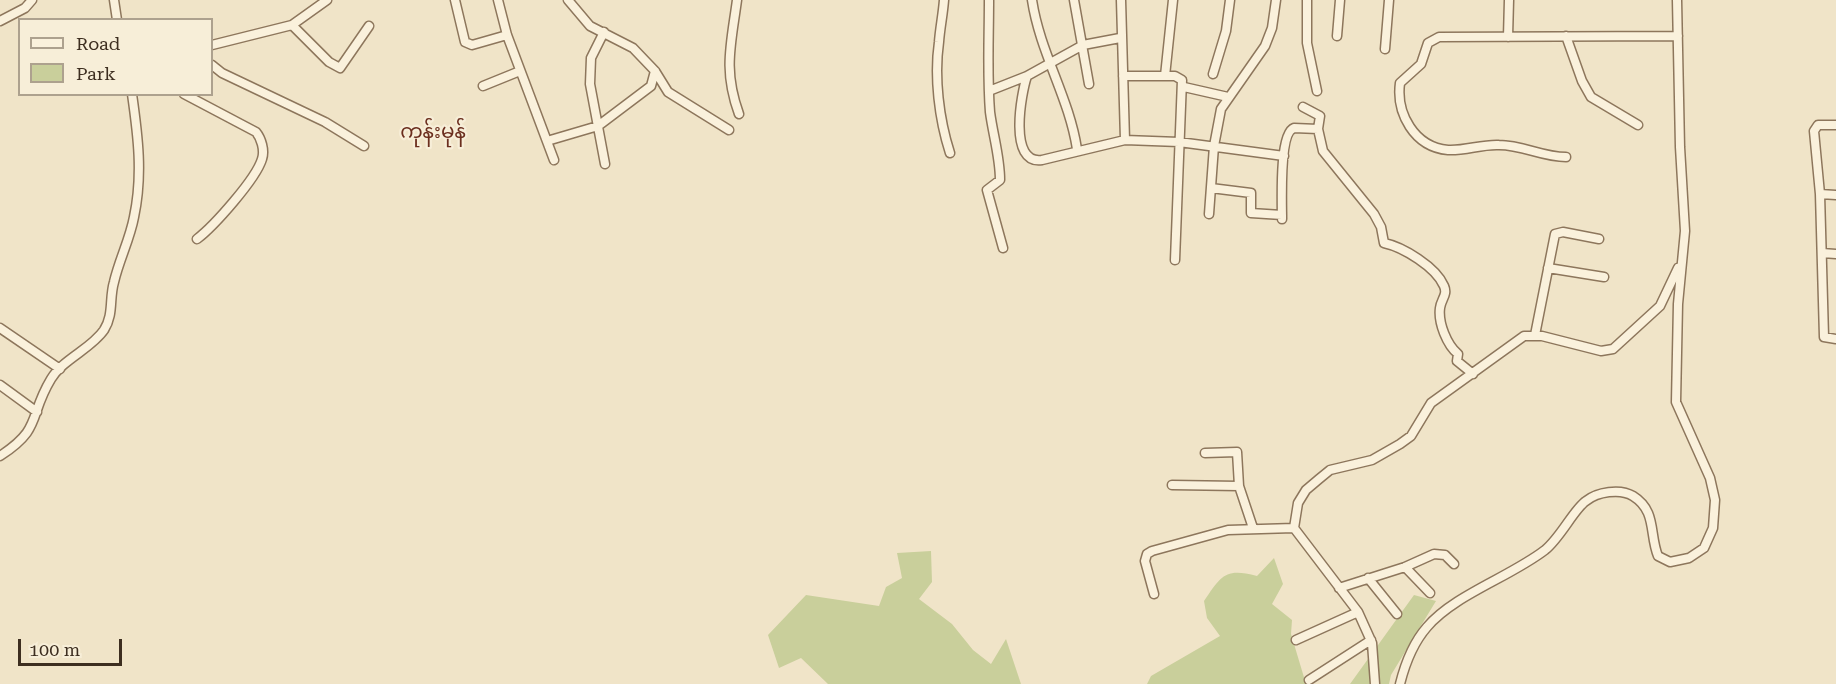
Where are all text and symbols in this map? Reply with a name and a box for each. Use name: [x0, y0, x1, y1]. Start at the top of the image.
legend: [18, 18, 213, 96]
text: Road: [76, 33, 120, 54]
text: Park: [76, 63, 116, 84]
district label: ကုန်းမုန်: [400, 120, 466, 144]
scale bar: [21, 627, 124, 665]
text: 100 m: [29, 639, 80, 660]

